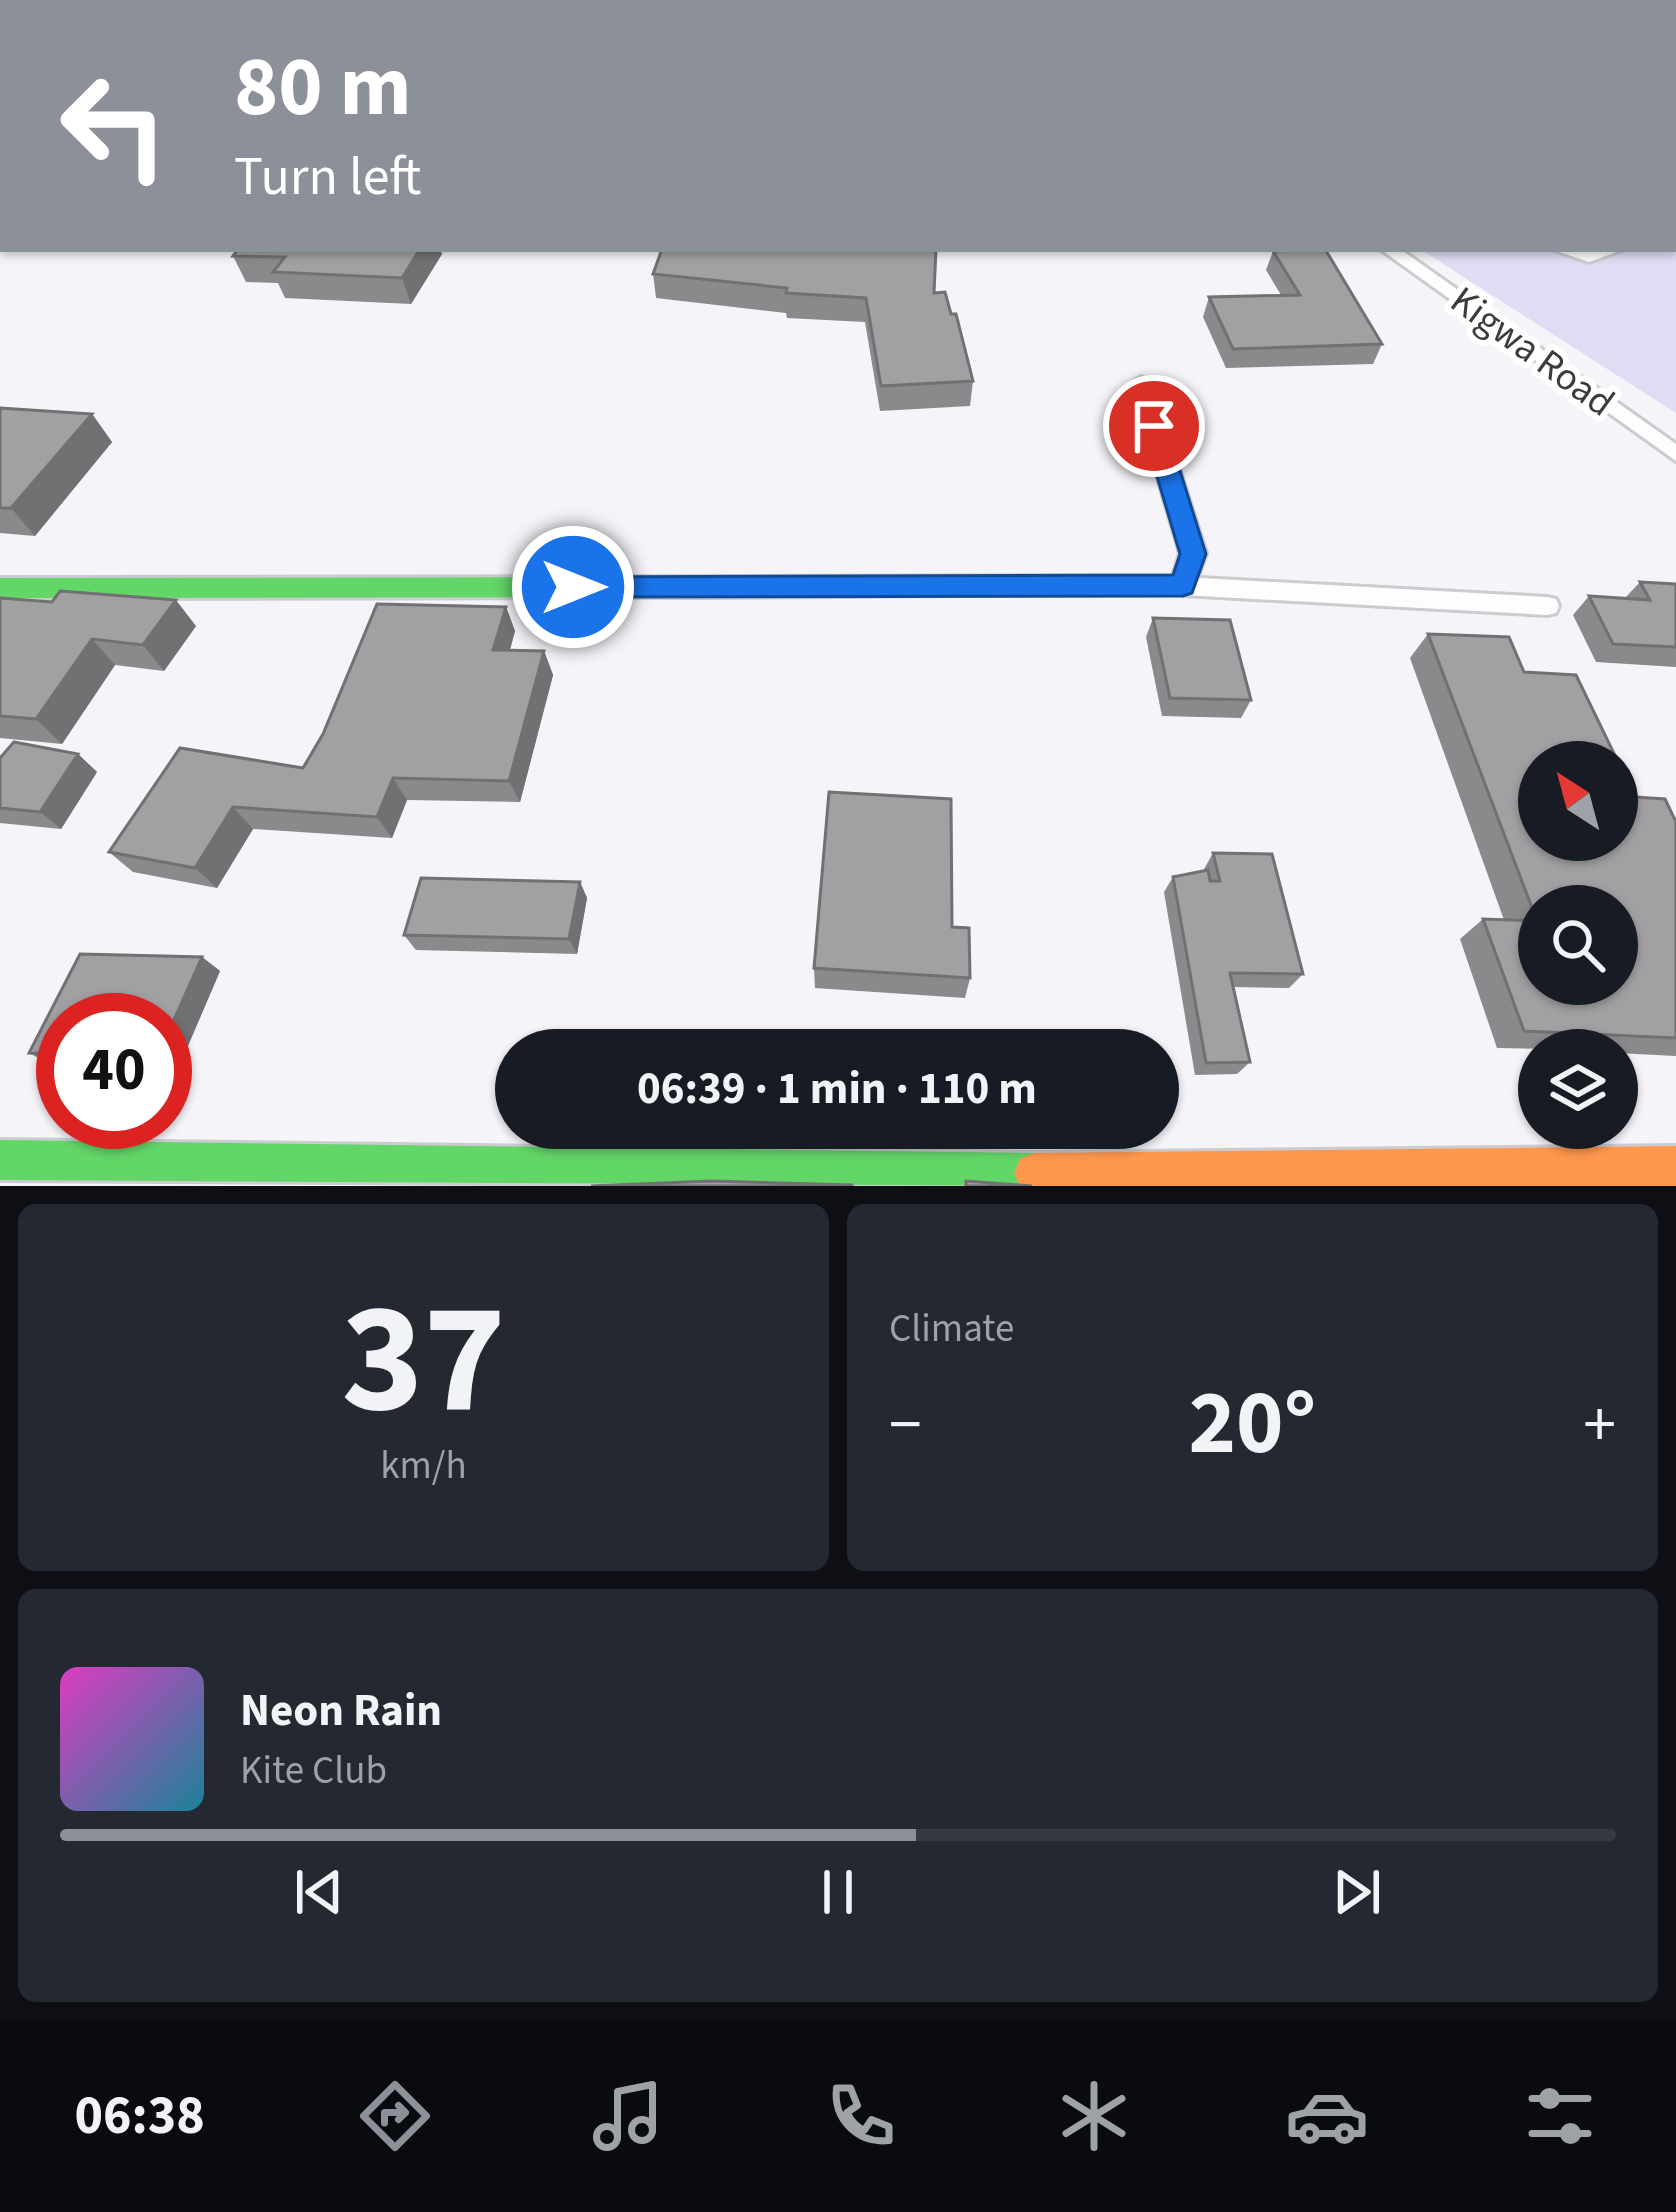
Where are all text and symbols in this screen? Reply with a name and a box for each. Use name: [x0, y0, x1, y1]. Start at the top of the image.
text: 80 m: [234, 28, 412, 148]
icon: left: [36, 48, 192, 204]
text: Turn left: [234, 139, 421, 216]
street label: Kigwa Road: [1438, 273, 1626, 431]
pin: [1103, 375, 1205, 477]
icon: arrive: [1121, 393, 1187, 459]
position arrow: [510, 524, 636, 650]
north arrow: [1518, 741, 1638, 861]
map controls: [1518, 741, 1638, 1149]
button: search: [1518, 885, 1638, 1005]
speed limit sign: 40: [36, 993, 192, 1149]
button: layers: [1518, 1029, 1638, 1149]
text: 06:39 · 1 min · 110 m: [637, 1057, 1037, 1121]
text: 37: [341, 1249, 506, 1471]
text: Climate: [889, 1301, 1014, 1357]
text: 20°: [1189, 1360, 1316, 1488]
text: −: [889, 1378, 922, 1472]
text: +: [1583, 1378, 1616, 1472]
text: km/h: [380, 1438, 467, 1494]
text: Neon Rain: [240, 1679, 442, 1743]
text: Kite Club: [240, 1743, 387, 1799]
icon: previous: [286, 1859, 352, 1925]
icon: pause: [805, 1859, 871, 1925]
icon: next: [1324, 1859, 1390, 1925]
icon: directions: [353, 2074, 437, 2158]
icon: music: [586, 2074, 670, 2158]
icon: phone: [819, 2074, 903, 2158]
icon: climate: [1052, 2074, 1136, 2158]
icon: car: [1285, 2074, 1369, 2158]
icon: filters: [1518, 2074, 1602, 2158]
text: 06:38: [74, 2078, 205, 2155]

